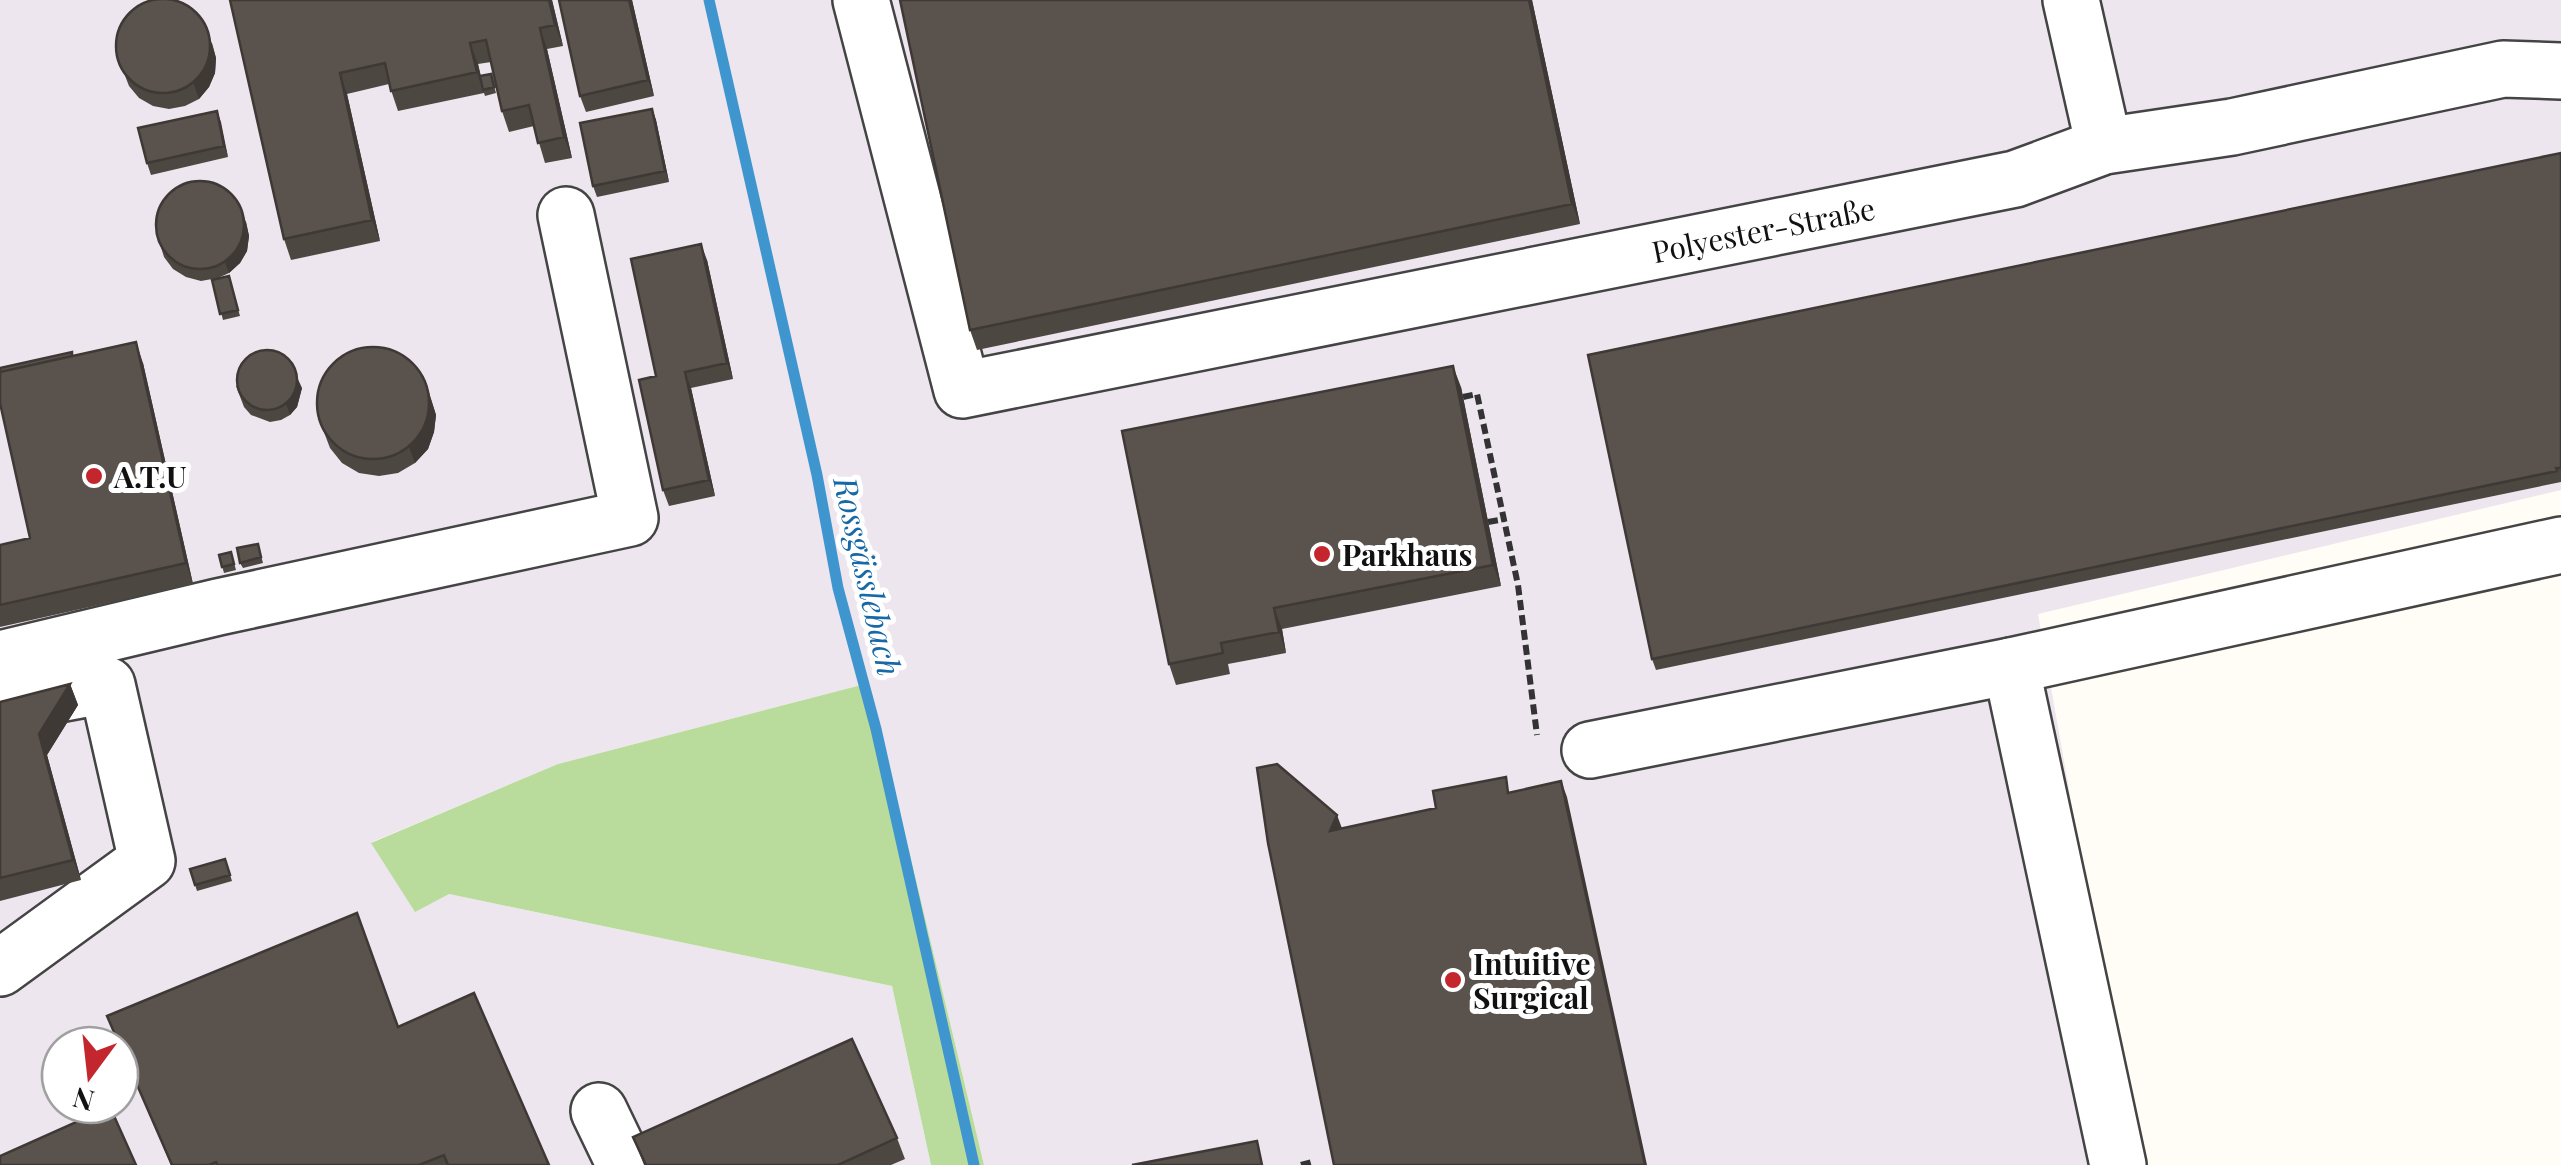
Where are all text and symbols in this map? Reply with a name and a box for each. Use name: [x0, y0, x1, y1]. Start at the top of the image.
street label: Polyester-Straße: [1648, 188, 1878, 271]
place label: A.T.U: [113, 456, 187, 496]
marker: A.T.U: [83, 465, 105, 487]
water label: Rossgässlebach: [825, 470, 913, 680]
place label: Parkhaus: [1342, 534, 1472, 574]
marker: Parkhaus: [1311, 543, 1333, 565]
place label: Intuitive Surgical: [1473, 943, 1591, 1017]
marker: Intuitive Surgical: [1442, 969, 1464, 991]
north arrow: [40, 1025, 140, 1125]
text: N: [69, 1080, 98, 1121]

